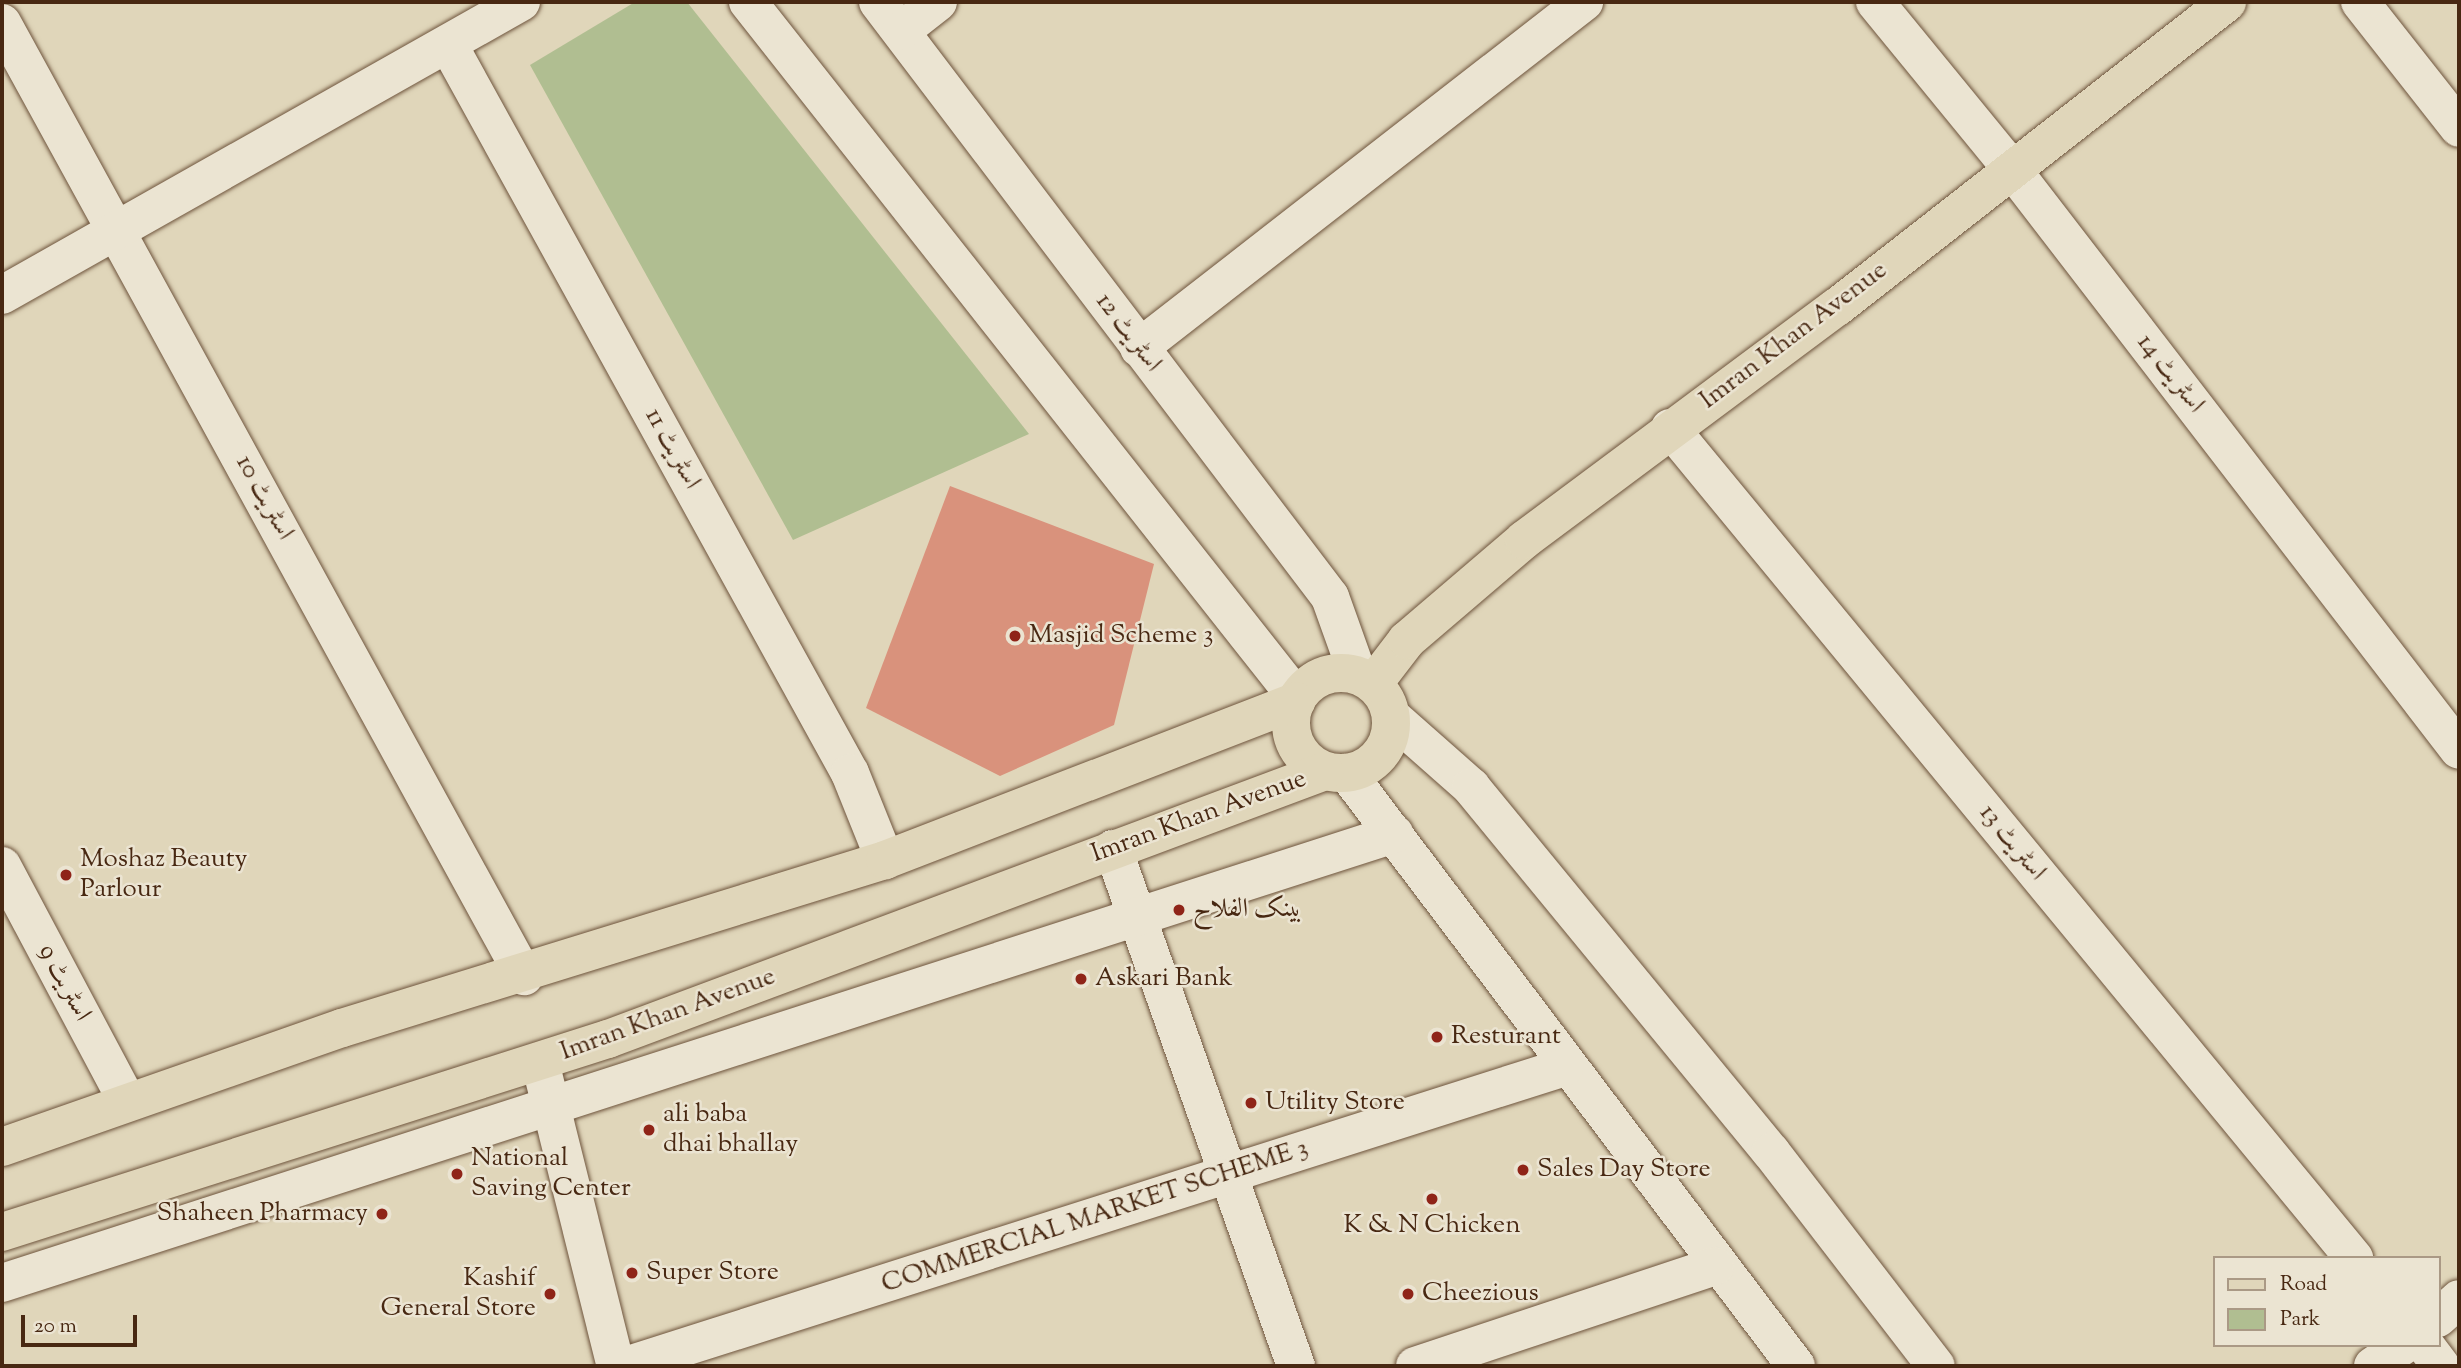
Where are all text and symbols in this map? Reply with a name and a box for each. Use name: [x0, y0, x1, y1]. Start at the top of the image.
street label: Imran Khan Avenue: [1694, 255, 1894, 417]
street label: اسٹریٹ 12: [1088, 287, 1168, 379]
street label: اسٹریٹ 14: [2129, 328, 2211, 420]
street label: اسٹریٹ 11: [637, 403, 707, 495]
street label: اسٹریٹ 10: [228, 450, 300, 546]
place label: Masjid Scheme 3: [1029, 620, 1214, 652]
marker: Masjid Scheme 3: [1007, 628, 1023, 644]
street label: Imran Khan Avenue: [1087, 764, 1311, 870]
street label: اسٹریٹ 13: [1972, 798, 2052, 888]
place label: Moshaz Beauty Parlour: [80, 844, 247, 906]
marker: Moshaz Beauty Parlour: [58, 867, 74, 883]
place label: بینک الفلاح: [1193, 894, 1302, 926]
marker: بینک الفلاح: [1171, 902, 1187, 918]
street label: اسٹریٹ 9: [31, 939, 97, 1027]
street label: Imran Khan Avenue: [556, 962, 780, 1068]
place label: Askari Bank: [1095, 963, 1233, 995]
marker: Askari Bank: [1073, 971, 1089, 987]
place label: Resturant: [1451, 1021, 1561, 1053]
marker: Resturant: [1429, 1029, 1445, 1045]
place label: Utility Store: [1265, 1087, 1405, 1119]
marker: Utility Store: [1243, 1095, 1259, 1111]
place label: ali baba dhai bhallay: [663, 1099, 798, 1160]
marker: ali baba dhai bhallay: [641, 1122, 657, 1138]
street label: COMMERCIAL MARKET SCHEME 3: [878, 1133, 1312, 1301]
place label: National Saving Center: [471, 1143, 631, 1204]
place label: Sales Day Store: [1537, 1154, 1711, 1186]
marker: Sales Day Store: [1515, 1162, 1531, 1178]
marker: National Saving Center: [449, 1166, 465, 1182]
marker: K & N Chicken: [1424, 1191, 1440, 1207]
place label: Shaheen Pharmacy: [157, 1198, 368, 1230]
marker: Shaheen Pharmacy: [374, 1206, 390, 1222]
place label: K & N Chicken: [1343, 1210, 1521, 1242]
legend: [2212, 1256, 2440, 1347]
place label: Super Store: [646, 1257, 779, 1289]
place label: Kashif General Store: [380, 1263, 536, 1324]
marker: Super Store: [624, 1265, 640, 1281]
text: Road: [2280, 1270, 2327, 1300]
place label: Cheezious: [1422, 1278, 1539, 1310]
marker: Kashif General Store: [542, 1286, 558, 1302]
marker: Cheezious: [1400, 1286, 1416, 1302]
scale bar: [24, 1302, 140, 1346]
text: Park: [2280, 1305, 2320, 1335]
text: 20 m: [34, 1312, 77, 1342]

